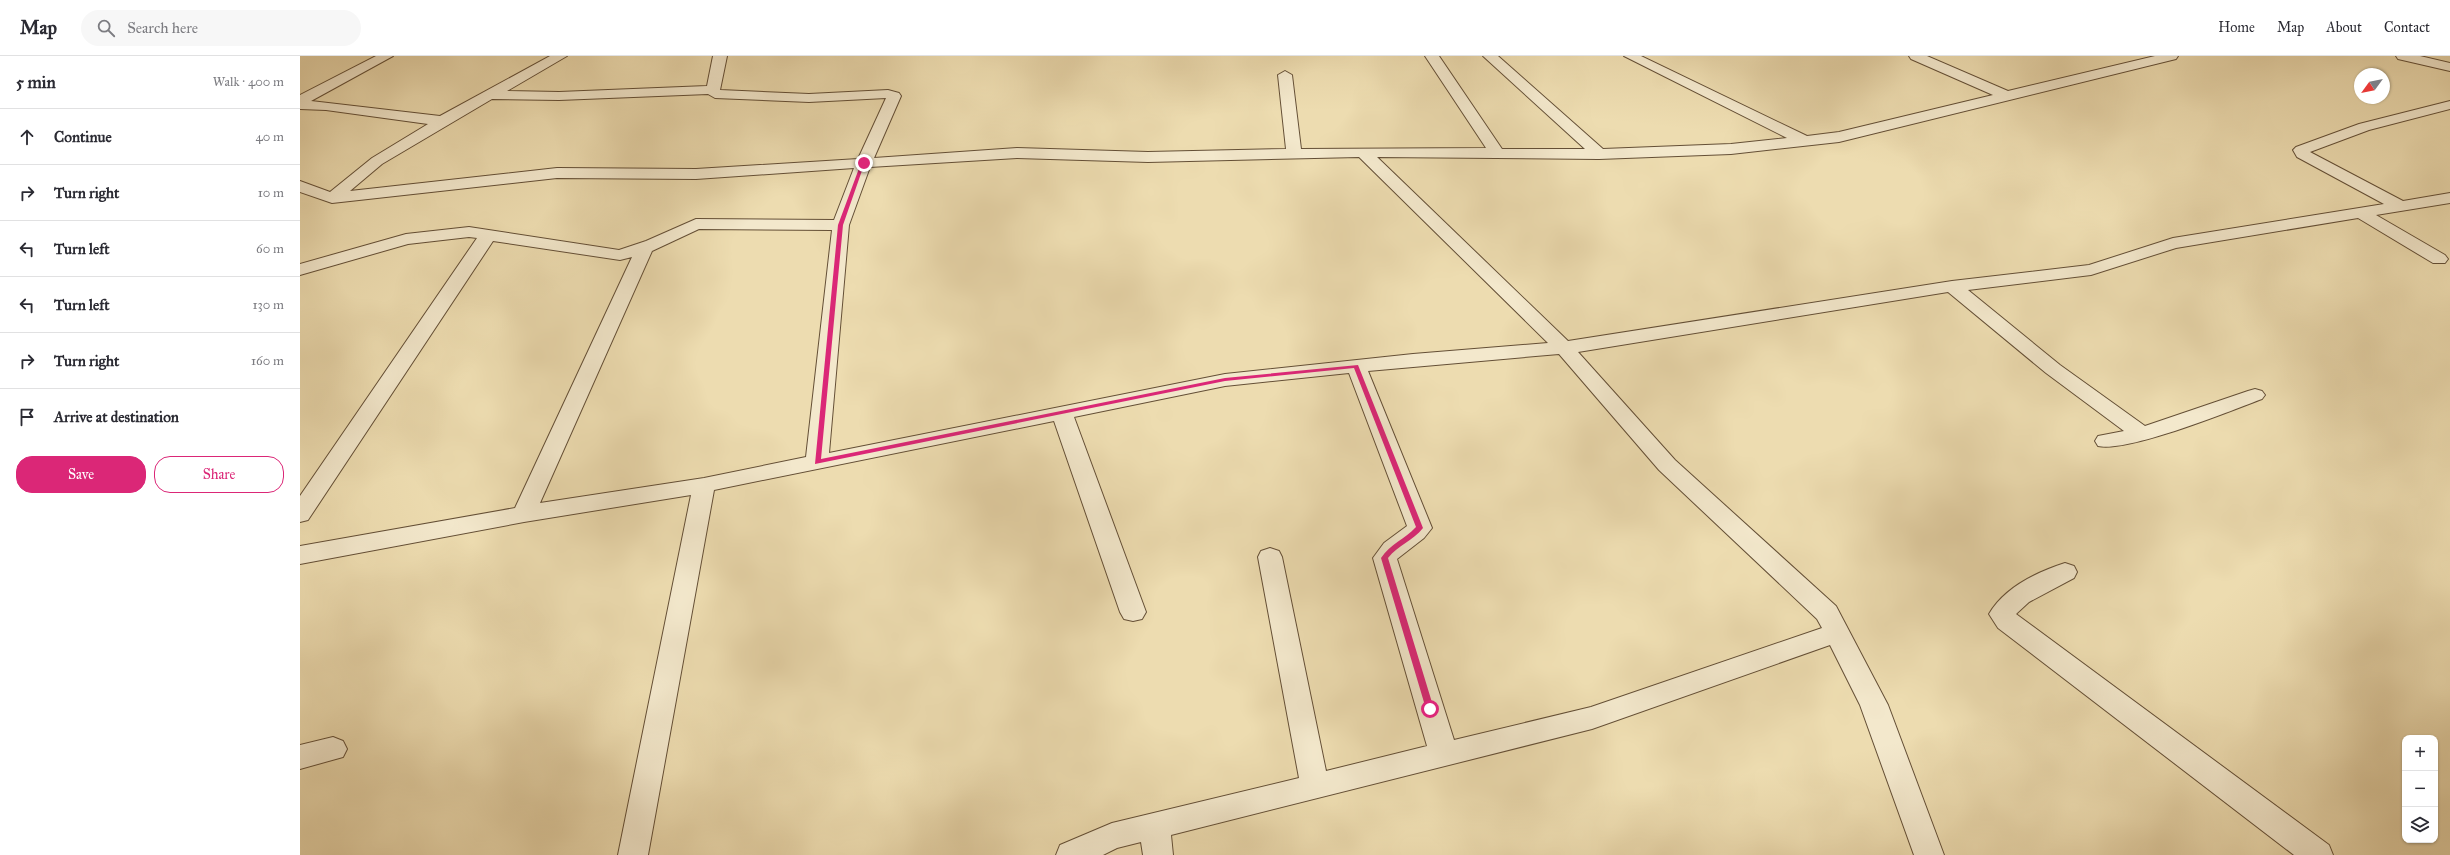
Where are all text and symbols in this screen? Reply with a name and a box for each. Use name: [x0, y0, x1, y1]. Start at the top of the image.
search box: [81, 10, 361, 46]
text: Map: [20, 16, 57, 39]
icon: search: [95, 17, 117, 39]
text: Search here: [127, 19, 198, 37]
text: Home: [2218, 19, 2255, 36]
text: Map: [2277, 19, 2304, 36]
text: About: [2326, 19, 2362, 36]
text: Contact: [2384, 19, 2430, 36]
north arrow: [2354, 68, 2390, 104]
text: 5 min: [16, 72, 56, 93]
text: Walk · 400 m: [213, 74, 284, 90]
icon: ahead: [16, 126, 38, 148]
text: Continue: [54, 128, 112, 146]
text: 40 m: [255, 129, 284, 145]
route end: [855, 154, 873, 172]
icon: right: [16, 182, 38, 204]
text: Turn right: [54, 184, 119, 202]
text: 10 m: [258, 185, 284, 201]
icon: left: [16, 238, 38, 260]
text: Turn left: [54, 240, 110, 258]
text: 60 m: [256, 241, 284, 257]
icon: left: [16, 294, 38, 316]
text: Turn left: [54, 296, 110, 314]
text: 130 m: [252, 297, 284, 313]
icon: right: [16, 350, 38, 372]
text: Turn right: [54, 352, 119, 370]
text: 160 m: [251, 353, 284, 369]
icon: arrive: [16, 406, 38, 428]
text: Arrive at destination: [54, 408, 179, 426]
button: Save: [16, 456, 146, 493]
button: Share: [154, 456, 284, 493]
route start: [1421, 700, 1439, 718]
map controls: [2402, 735, 2438, 843]
button: +: [2402, 735, 2438, 771]
button: −: [2402, 771, 2438, 807]
button: layers: [2402, 807, 2438, 843]

